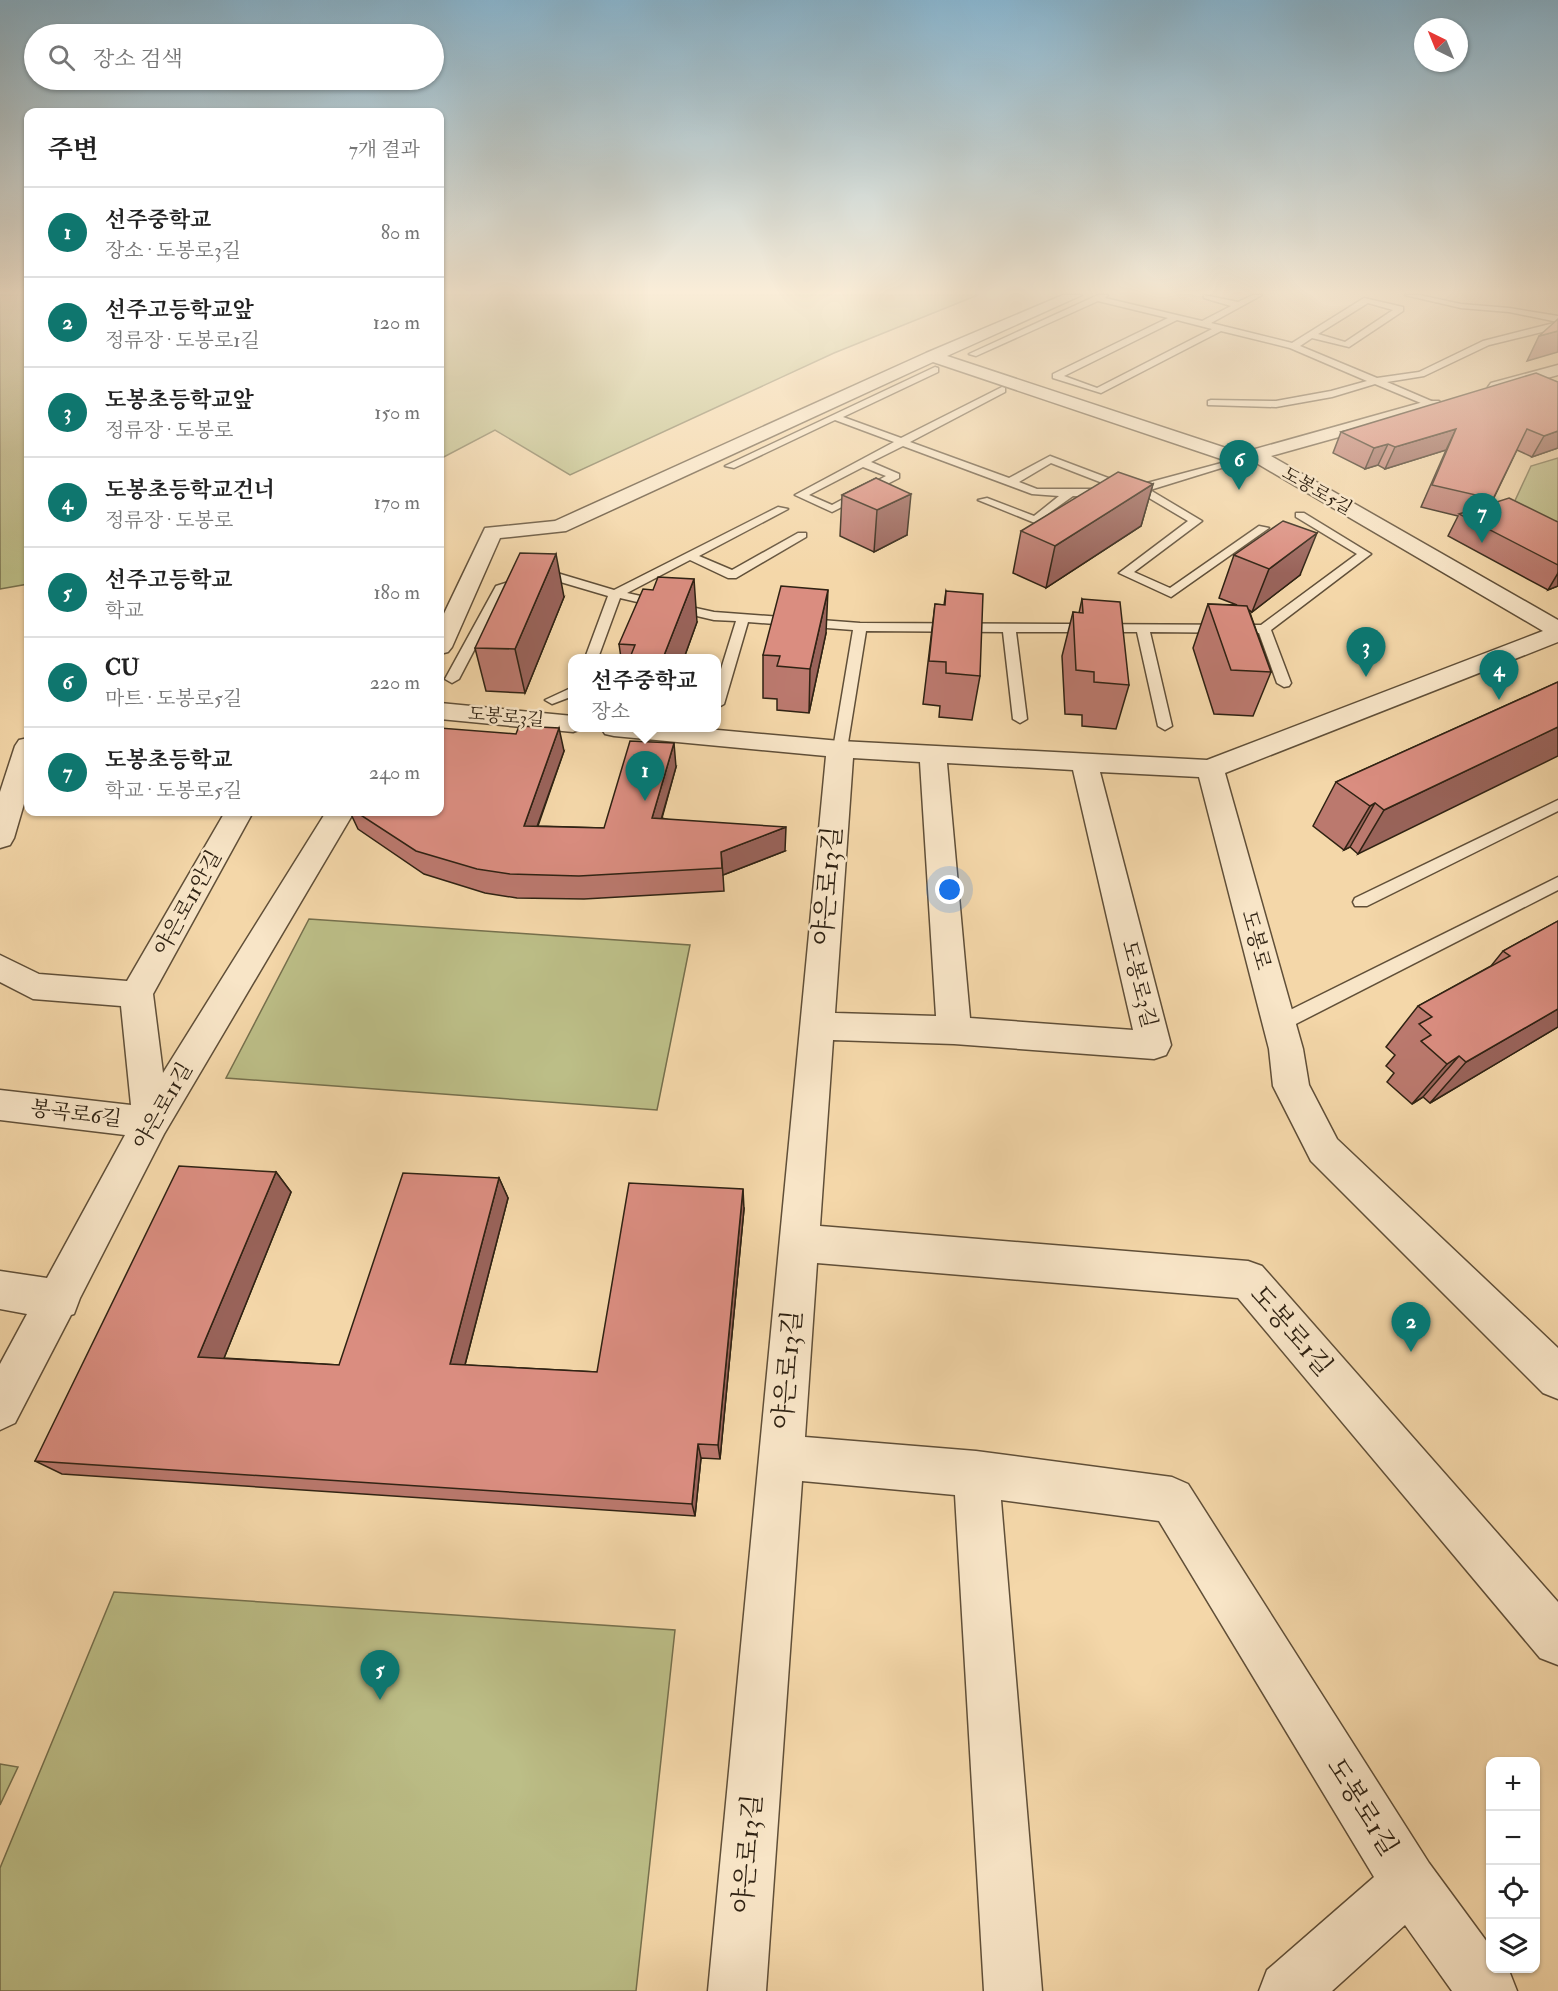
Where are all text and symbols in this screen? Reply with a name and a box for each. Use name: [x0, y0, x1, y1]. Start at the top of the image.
north arrow: [1414, 18, 1468, 72]
search box: [24, 24, 444, 90]
icon: search: [45, 41, 78, 74]
text: 장소 검색: [93, 45, 183, 73]
text: 주변: [48, 134, 98, 166]
text: 7개 결과: [349, 137, 420, 162]
text: 선주중학교: [105, 206, 211, 234]
text: 1: [64, 220, 71, 245]
text: 80 m: [381, 220, 420, 245]
text: 장소 · 도봉로3길: [105, 238, 241, 263]
text: 선주고등학교앞: [105, 296, 254, 324]
text: 2: [62, 310, 73, 335]
text: 120 m: [373, 310, 420, 335]
text: 정류장 · 도봉로1길: [105, 328, 260, 353]
text: 도봉초등학교앞: [105, 386, 254, 414]
text: 3: [64, 400, 71, 425]
text: 150 m: [374, 400, 420, 425]
text: 정류장 · 도봉로: [105, 418, 233, 443]
pin: 6: [1220, 440, 1258, 490]
street label: 도봉로5길: [1278, 462, 1356, 520]
text: 도봉초등학교건너: [105, 476, 275, 504]
text: 4: [62, 490, 73, 515]
text: 170 m: [374, 490, 420, 515]
pin: 7: [1462, 494, 1502, 543]
text: 정류장 · 도봉로: [105, 508, 233, 533]
text: 선주고등학교: [105, 566, 233, 594]
text: 5: [63, 580, 72, 605]
text: 180 m: [373, 580, 420, 605]
text: 학교: [105, 598, 144, 623]
pin: 3: [1346, 628, 1386, 677]
pin: 4: [1480, 650, 1518, 700]
text: CU: [105, 654, 140, 682]
popup: [568, 654, 721, 732]
text: 선주중학교: [591, 667, 698, 695]
text: 6: [62, 670, 73, 695]
text: 220 m: [370, 670, 420, 695]
text: 마트 · 도봉로5길: [105, 686, 242, 711]
text: 장소: [591, 699, 630, 724]
street label: 도봉로3길: [467, 702, 545, 732]
text: 도봉초등학교: [105, 746, 233, 774]
pin: 1: [626, 752, 664, 801]
text: 7: [63, 760, 72, 785]
text: 240 m: [369, 760, 420, 785]
text: 학교 · 도봉로5길: [105, 778, 242, 803]
street label: 야은로13길: [807, 825, 849, 947]
street label: 야은로11안길: [148, 846, 228, 960]
your location: [935, 875, 964, 904]
street label: 도봉로: [1235, 907, 1277, 973]
street label: 도봉로3길: [1115, 937, 1163, 1031]
street label: 야은로11길: [127, 1058, 199, 1154]
street label: 봉곡로6길: [29, 1095, 123, 1133]
street label: 도봉로1길: [1243, 1279, 1339, 1383]
pin: 2: [1392, 1302, 1430, 1352]
street label: 야은로13길: [767, 1309, 809, 1431]
pin: 5: [360, 1650, 400, 1700]
street label: 도봉로1길: [1319, 1752, 1405, 1862]
map controls: [1486, 1757, 1540, 1973]
button: +: [1486, 1757, 1540, 1811]
street label: 야은로13길: [727, 1793, 769, 1915]
button: −: [1486, 1811, 1540, 1865]
button: locate: [1486, 1865, 1540, 1919]
button: layers: [1486, 1919, 1540, 1973]

